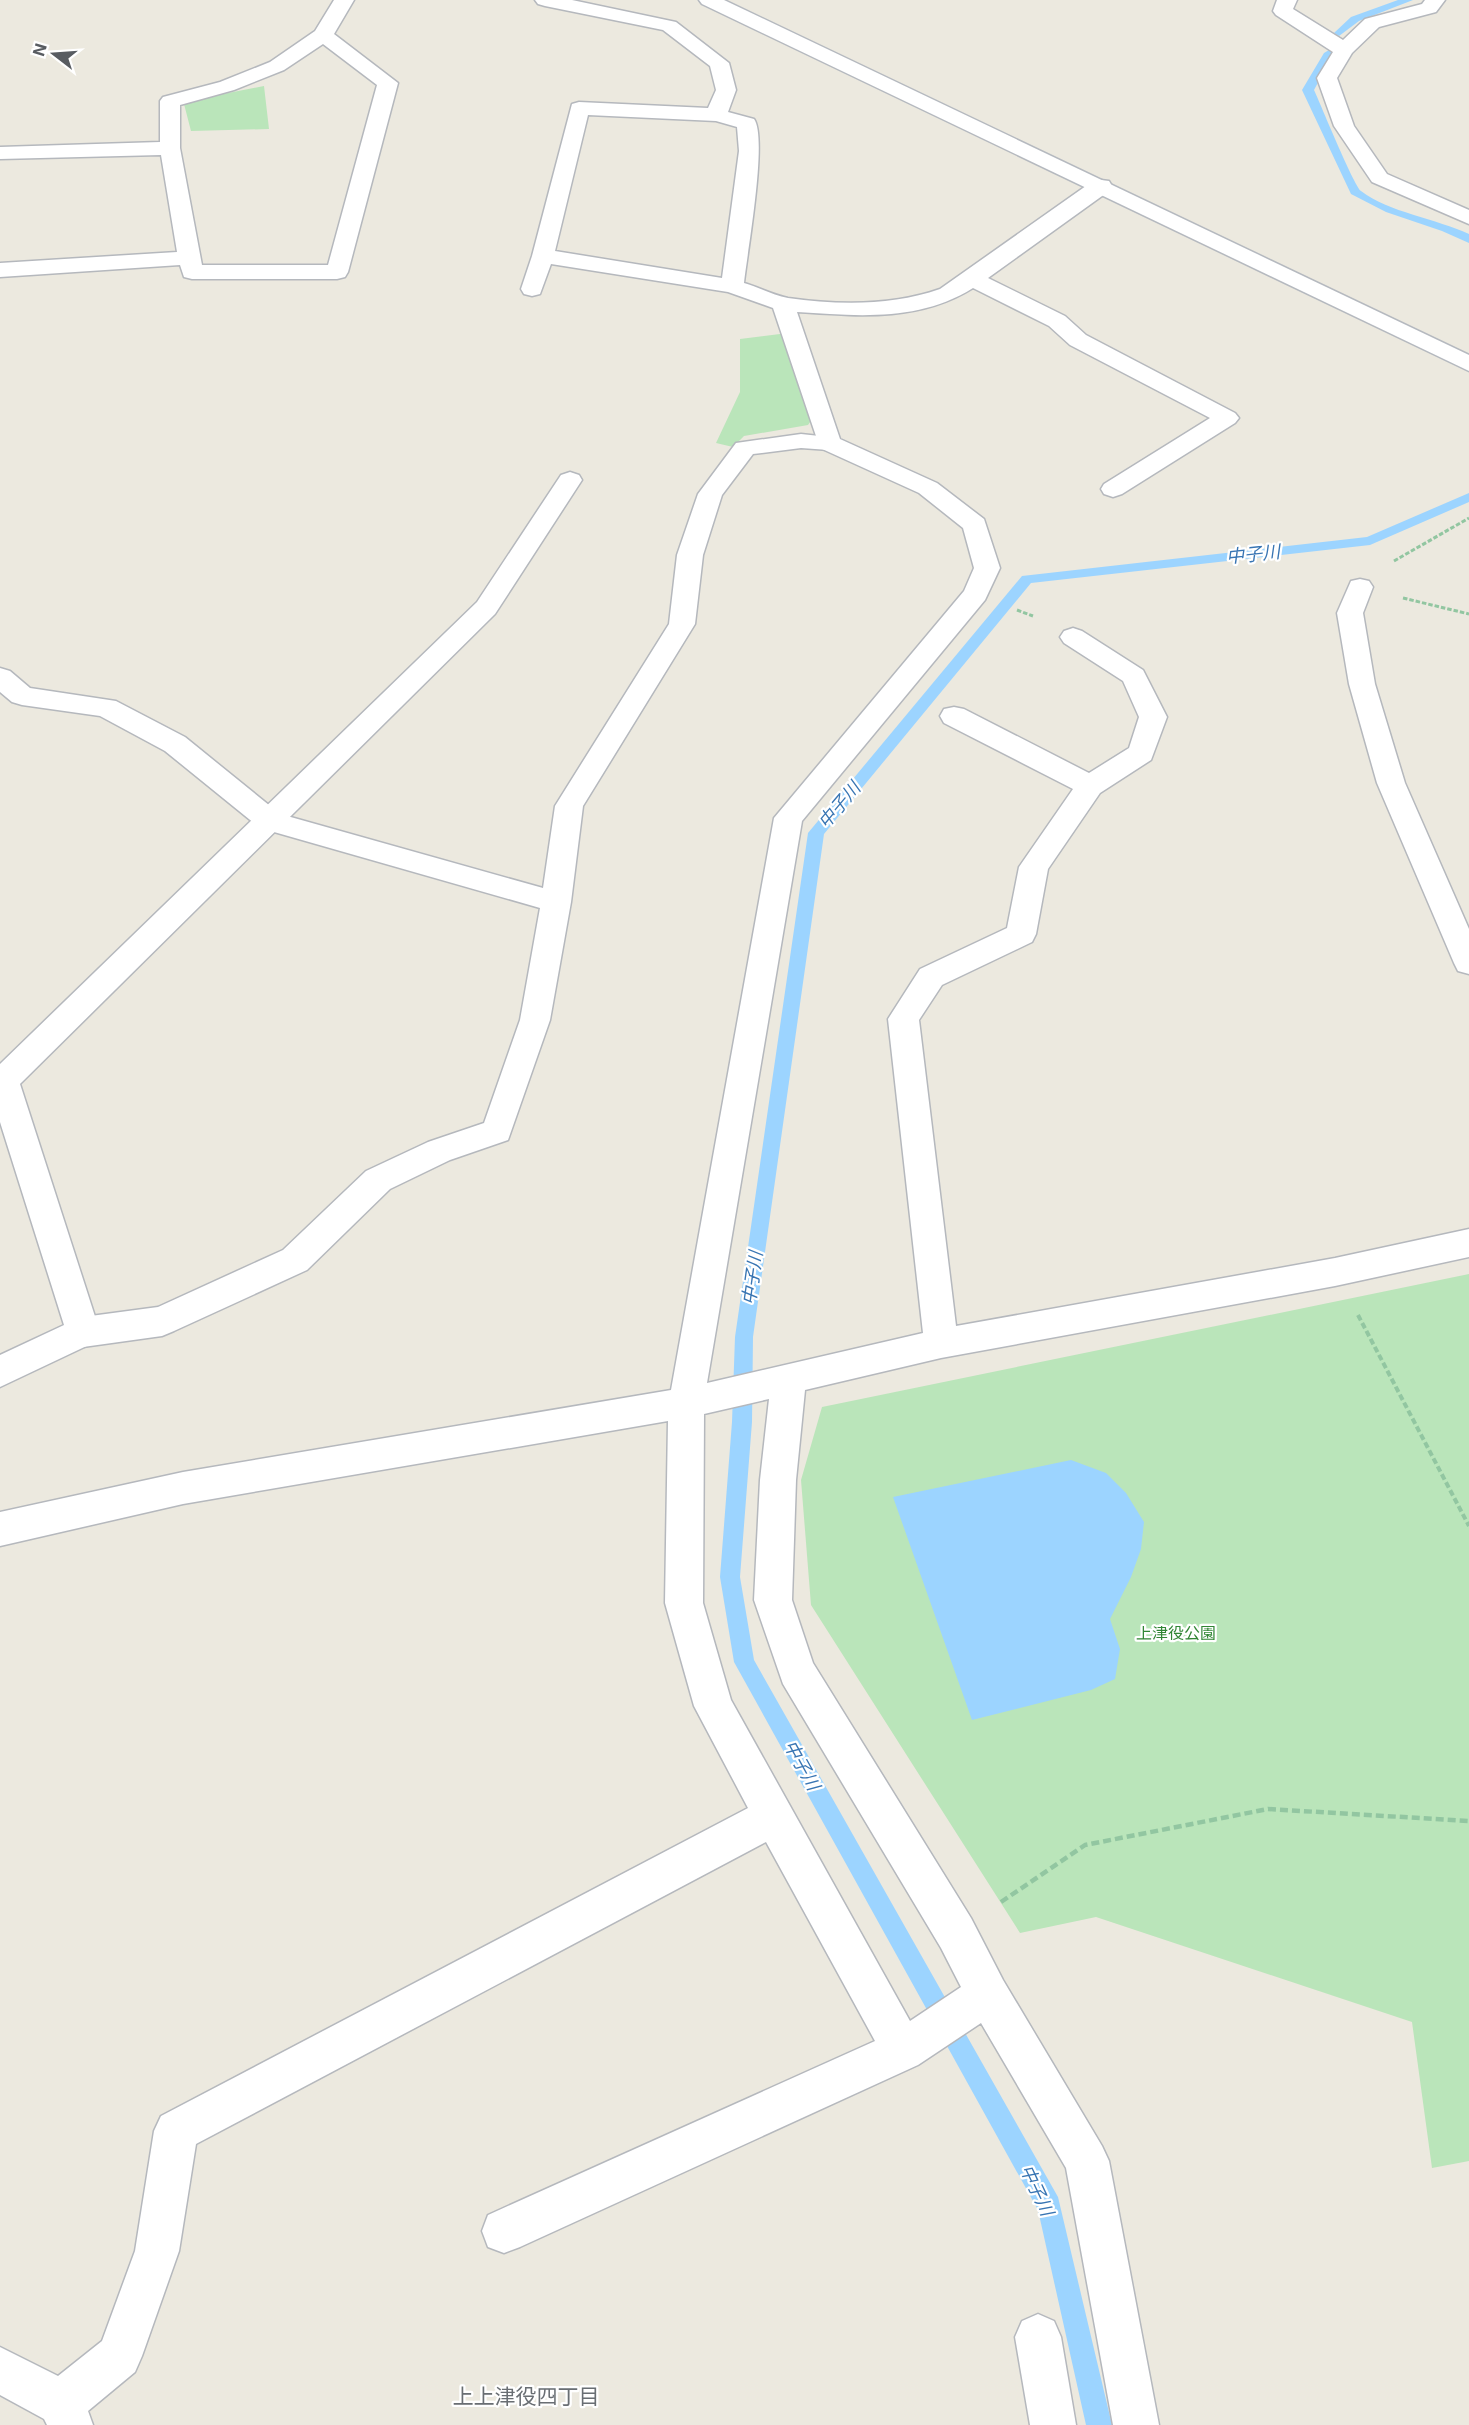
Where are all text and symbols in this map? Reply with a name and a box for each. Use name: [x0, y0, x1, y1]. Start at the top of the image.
north arrow: [24, 24, 84, 84]
text: N: [28, 41, 51, 58]
water label: 中子川: [1225, 541, 1283, 567]
water label: 中子川: [814, 776, 866, 832]
water label: 中子川: [738, 1248, 766, 1306]
park label: 上津役公園: [1136, 1623, 1216, 1643]
water label: 中子川: [780, 1736, 825, 1795]
water label: 中子川: [1016, 2161, 1059, 2221]
district label: 上上津役四丁目: [453, 2384, 600, 2409]

